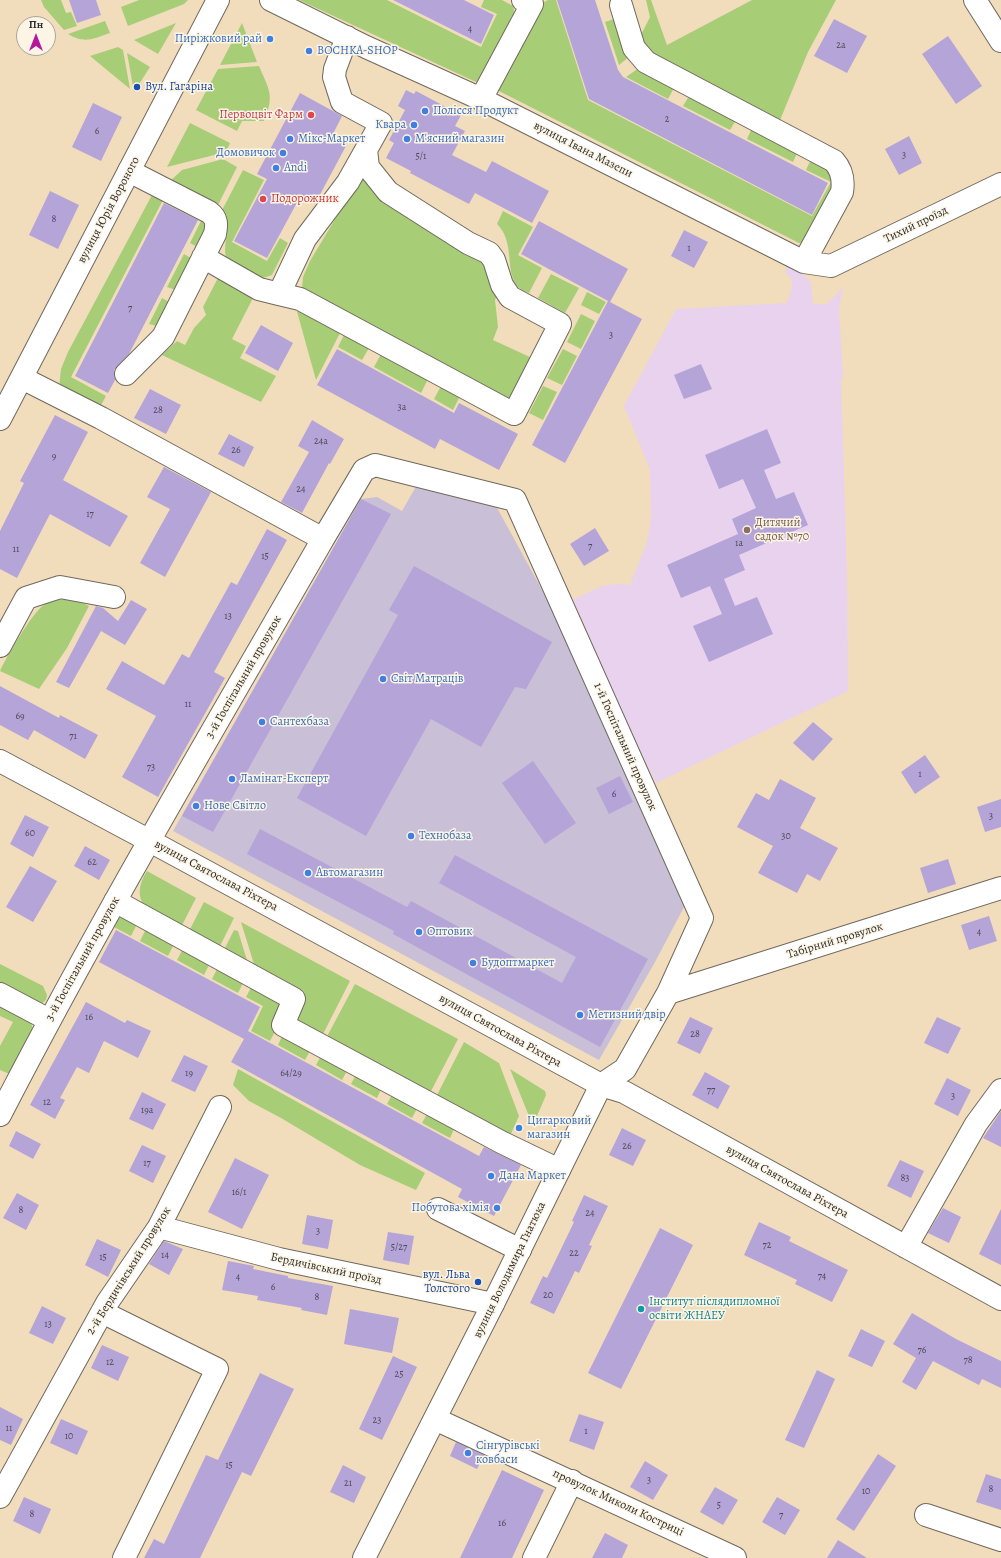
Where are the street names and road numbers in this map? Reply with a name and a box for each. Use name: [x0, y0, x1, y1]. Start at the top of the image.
street label: вулиця Івана Мазепи: [531, 119, 635, 181]
street label: вулиця Юрія Вороного: [75, 154, 143, 266]
street label: Тихий проїзд: [882, 203, 950, 247]
street label: 3-й Госпітальний провулок: [203, 613, 285, 741]
street label: 1-й Госпітальний провулок: [590, 681, 660, 813]
street label: вулиця Святослава Ріхтера: [152, 837, 280, 915]
street label: 3-й Госпітальний провулок: [43, 894, 123, 1024]
street label: Табірний провулок: [785, 920, 885, 962]
street label: вулиця Святослава Ріхтера: [436, 991, 564, 1071]
street label: вулиця Святослава Ріхтера: [723, 1142, 851, 1222]
street label: вулиця Володимира Гнатюка: [471, 1199, 549, 1341]
street label: 2-й Бердичівський провулок: [84, 1204, 174, 1338]
street label: Бердичівський проїзд: [269, 1250, 383, 1288]
street label: провулок Миколи Костриці: [550, 1466, 686, 1540]

